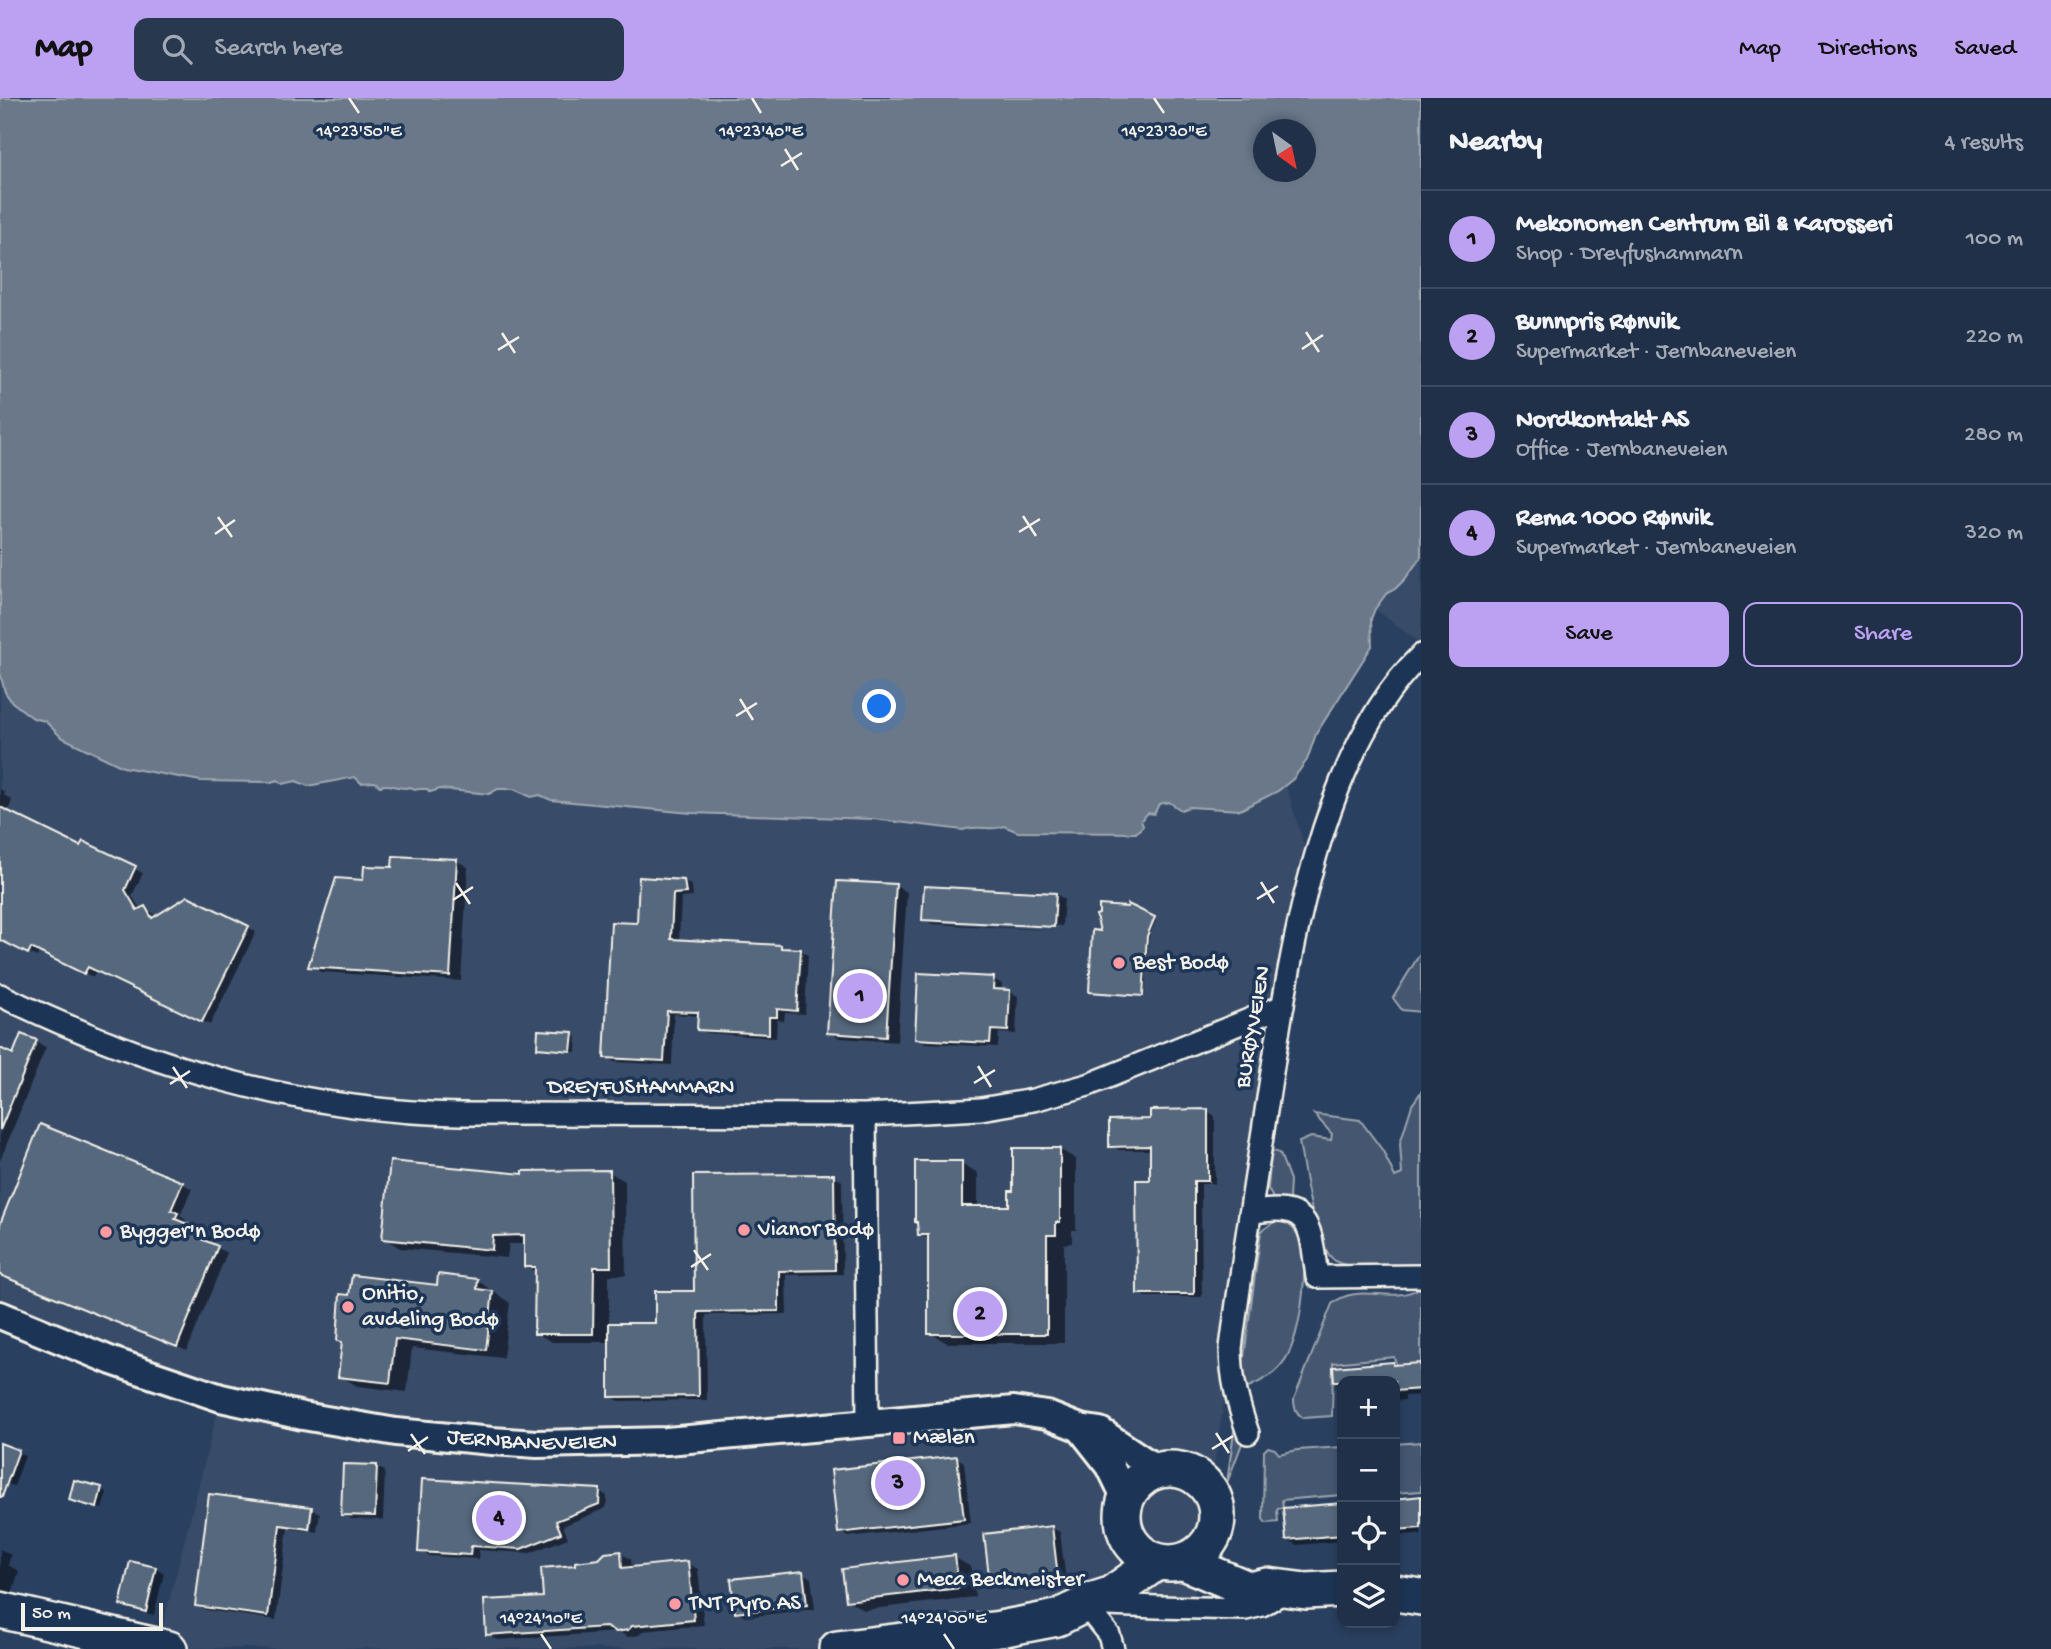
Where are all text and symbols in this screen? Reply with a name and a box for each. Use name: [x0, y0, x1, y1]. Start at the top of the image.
search box: [134, 18, 624, 81]
text: Map: [35, 30, 92, 68]
icon: search: [158, 30, 196, 68]
text: Search here: [214, 34, 343, 65]
text: Map: [1739, 35, 1781, 64]
text: Directions: [1819, 35, 1917, 64]
text: Saved: [1955, 35, 2016, 64]
north arrow: [1253, 119, 1316, 182]
text: 14°23'50"E: [316, 122, 402, 143]
text: 14°23'40"E: [718, 122, 804, 143]
text: 14°23'30"E: [1121, 122, 1207, 143]
text: Nearby: [1449, 126, 1542, 161]
text: 4 results: [1944, 130, 2023, 157]
text: Mekonomen Centrum Bil & Karosseri: [1516, 210, 1893, 241]
text: 1: [1467, 226, 1477, 253]
text: 100 m: [1966, 226, 2023, 253]
text: Shop · Dreyfushammarn: [1516, 241, 1743, 268]
text: Bunnpris Rønvik: [1516, 308, 1678, 339]
text: 2: [1466, 324, 1478, 351]
text: 220 m: [1966, 324, 2023, 351]
text: Supermarket · Jernbaneveien: [1516, 339, 1796, 366]
text: Nordkontakt AS: [1516, 406, 1689, 437]
text: 3: [1466, 422, 1478, 449]
text: 280 m: [1964, 422, 2023, 449]
text: Office · Jernbaneveien: [1516, 437, 1727, 464]
text: Rema 1000 Rønvik: [1516, 504, 1711, 535]
text: 4: [1467, 520, 1477, 547]
text: 320 m: [1965, 520, 2023, 547]
text: Supermarket · Jernbaneveien: [1516, 535, 1796, 562]
button: Save: [1449, 602, 1729, 667]
button: Share: [1743, 602, 2023, 667]
your location: [862, 689, 896, 723]
place label: Best Bodø: [1132, 950, 1229, 977]
marker: Best Bodø: [1111, 955, 1127, 971]
street label: BURØYVEIEN: [1230, 964, 1278, 1091]
pin: 1: [837, 970, 883, 1022]
street label: DREYFUSHAMMARN: [545, 1075, 735, 1102]
place label: Vianor Bodø: [757, 1217, 874, 1244]
place label: Bygger'n Bodø: [119, 1219, 261, 1246]
marker: Vianor Bodø: [736, 1222, 752, 1238]
marker: Bygger'n Bodø: [98, 1224, 114, 1240]
place label: Onitio, avdeling Bodø: [362, 1281, 499, 1334]
pin: 2: [957, 1288, 1003, 1340]
marker: Onitio, avdeling Bodø: [340, 1299, 356, 1315]
map controls: [1337, 1376, 1400, 1628]
button: +: [1337, 1376, 1400, 1439]
street label: JERNBANEVEIEN: [446, 1423, 617, 1458]
place label: Mælen: [913, 1425, 975, 1452]
marker: Mælen: [891, 1430, 907, 1446]
button: −: [1337, 1439, 1400, 1502]
pin: 3: [875, 1457, 921, 1509]
pin: 4: [476, 1492, 522, 1544]
button: locate: [1337, 1502, 1400, 1565]
button: layers: [1337, 1565, 1400, 1628]
place label: Meca Beckmeister: [917, 1567, 1085, 1594]
marker: Meca Beckmeister: [895, 1572, 911, 1588]
place label: TNT Pyro AS: [687, 1591, 801, 1618]
marker: TNT Pyro AS: [667, 1596, 683, 1612]
scale bar: [21, 1600, 163, 1632]
text: 50 m: [32, 1603, 71, 1626]
text: 14°24'10"E: [499, 1609, 583, 1630]
text: 14°24'00"E: [901, 1609, 987, 1630]

